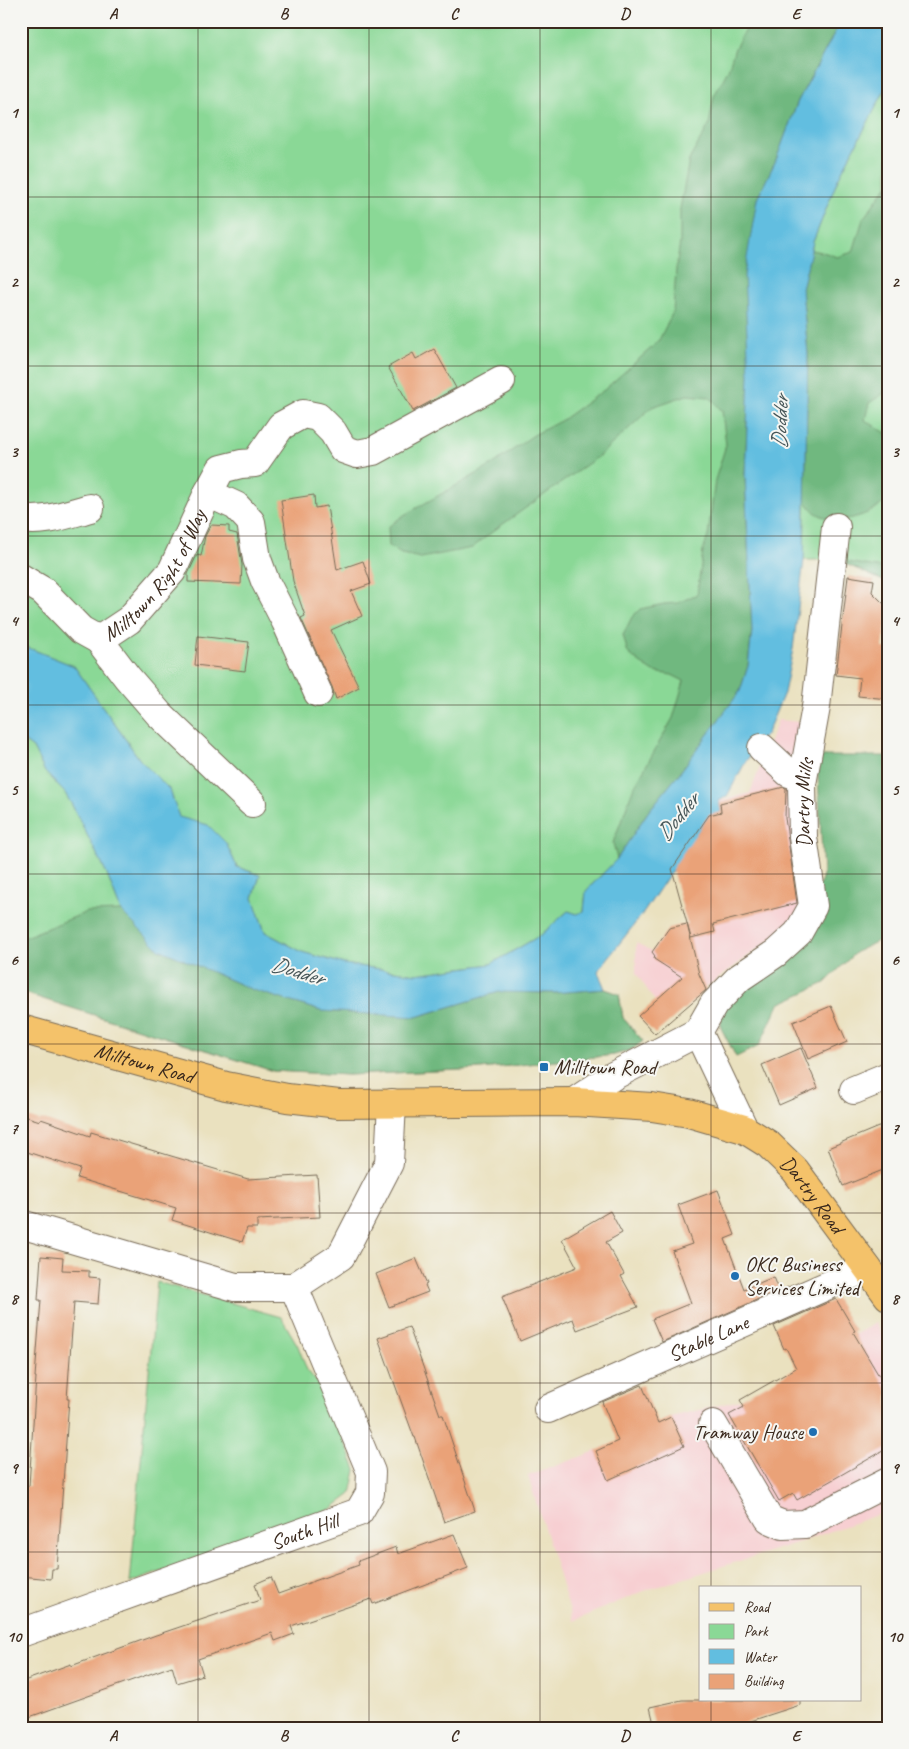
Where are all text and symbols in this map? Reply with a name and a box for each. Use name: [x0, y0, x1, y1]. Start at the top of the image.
text: A: [109, 4, 119, 24]
text: B: [280, 4, 290, 24]
text: C: [450, 4, 460, 24]
text: D: [620, 4, 631, 24]
text: E: [792, 4, 803, 24]
text: 1: [10, 103, 19, 123]
text: 1: [891, 103, 900, 123]
text: 2: [10, 272, 19, 292]
text: 2: [891, 272, 900, 292]
water label: Dodder: [765, 391, 795, 449]
text: 3: [10, 442, 19, 462]
text: 3: [891, 442, 900, 462]
street label: Milltown Right of Way: [98, 504, 212, 647]
text: 4: [10, 611, 19, 631]
text: 4: [891, 611, 900, 631]
street label: Dartry Mills: [789, 755, 820, 849]
text: 5: [11, 780, 20, 800]
text: 5: [892, 780, 901, 800]
water label: Dodder: [650, 784, 708, 846]
text: 6: [10, 950, 19, 970]
water label: Dodder: [268, 950, 331, 993]
text: 6: [891, 950, 900, 970]
street label: Milltown Road: [92, 1037, 200, 1090]
place label: Milltown Road: [554, 1054, 659, 1080]
marker: Milltown Road: [538, 1061, 550, 1073]
text: 7: [10, 1119, 19, 1139]
text: 7: [891, 1119, 900, 1139]
street label: Dartry Road: [775, 1150, 852, 1241]
place label: OKC Business Services Limited: [745, 1251, 863, 1301]
marker: OKC Business Services Limited: [729, 1270, 741, 1282]
text: 8: [10, 1289, 19, 1309]
text: 8: [891, 1289, 900, 1309]
street label: Stable Lane: [664, 1308, 754, 1367]
place label: Tramway House: [693, 1419, 804, 1445]
marker: Tramway House: [807, 1426, 819, 1438]
text: 9: [10, 1458, 19, 1478]
text: 9: [891, 1458, 900, 1478]
street label: South Hill: [267, 1506, 345, 1556]
legend: [699, 1586, 862, 1702]
text: Road: [744, 1598, 771, 1617]
text: Park: [744, 1622, 769, 1641]
text: 10: [7, 1627, 23, 1647]
text: 10: [888, 1627, 904, 1647]
text: Water: [744, 1648, 778, 1667]
text: Building: [744, 1672, 784, 1691]
text: A: [109, 1726, 119, 1746]
text: B: [280, 1726, 290, 1746]
text: C: [450, 1726, 460, 1746]
text: D: [620, 1726, 631, 1746]
text: E: [792, 1726, 803, 1746]

